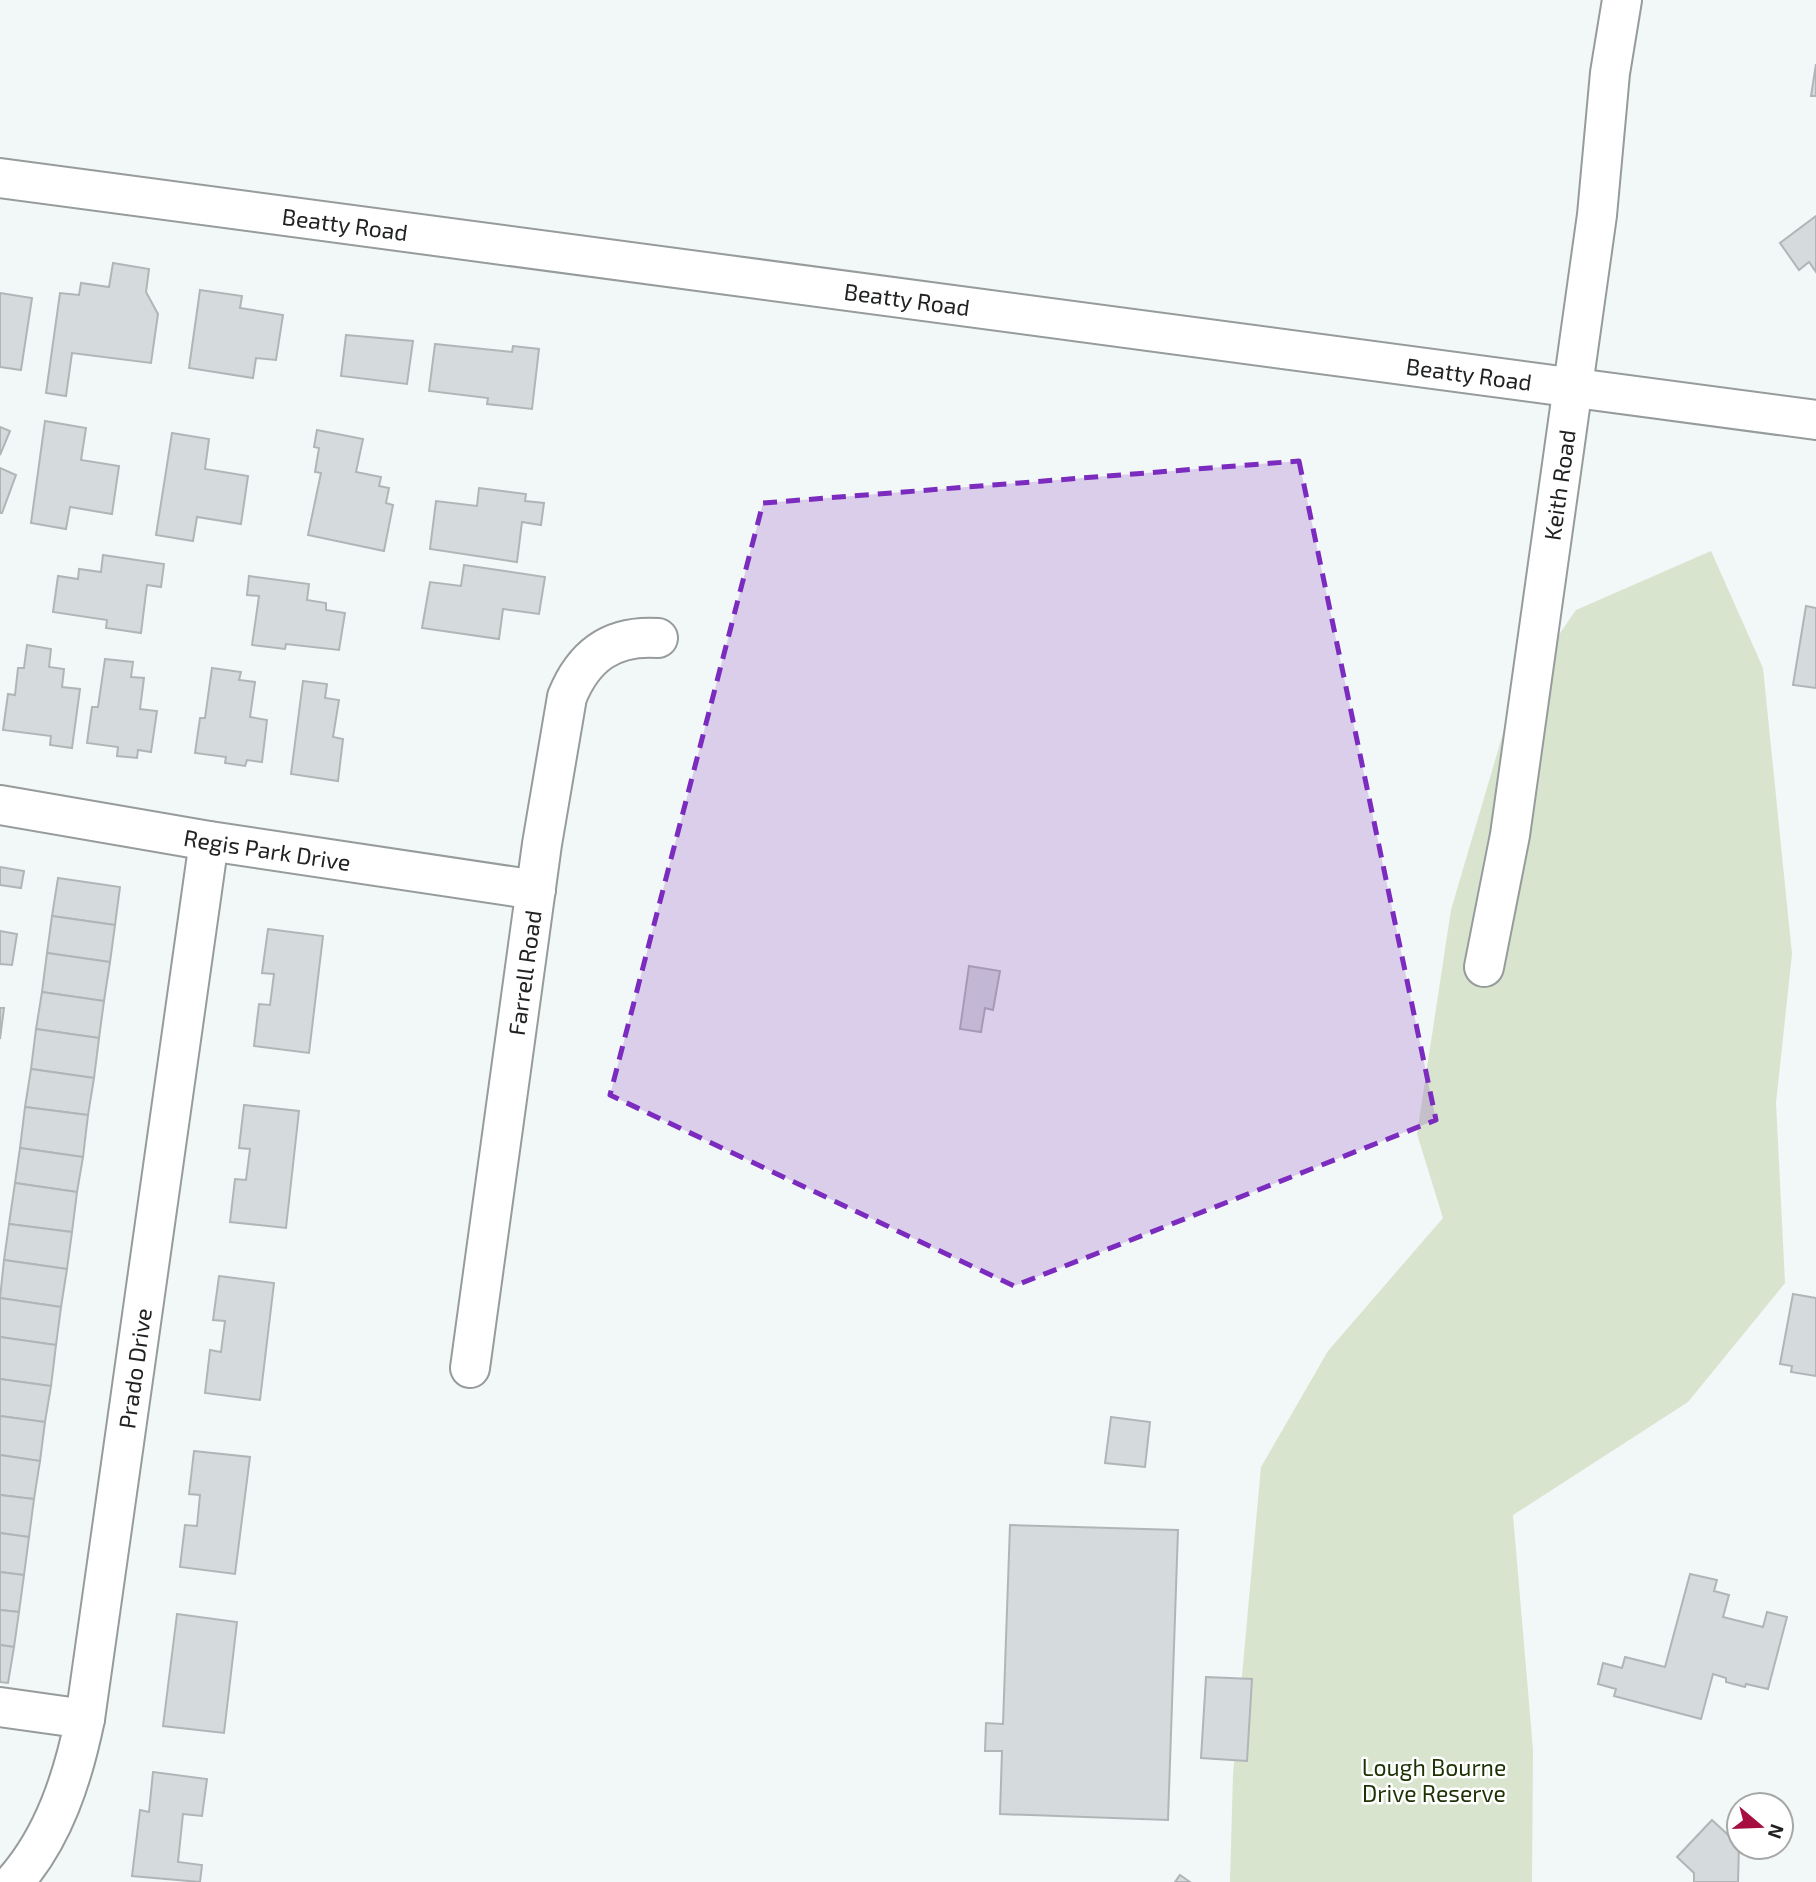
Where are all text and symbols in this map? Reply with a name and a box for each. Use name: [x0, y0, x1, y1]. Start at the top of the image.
street label: Beatty Road: [280, 202, 410, 246]
street label: Beatty Road: [842, 277, 972, 321]
street label: Beatty Road: [1404, 352, 1534, 396]
street label: Keith Road: [1537, 428, 1581, 542]
street label: Regis Park Drive: [182, 823, 353, 876]
street label: Farrell Road: [502, 908, 547, 1037]
street label: Prado Drive: [112, 1306, 157, 1430]
park label: Lough Bourne Drive Reserve: [1362, 1753, 1506, 1807]
north arrow: [1725, 1791, 1795, 1861]
text: N: [1763, 1821, 1790, 1842]

